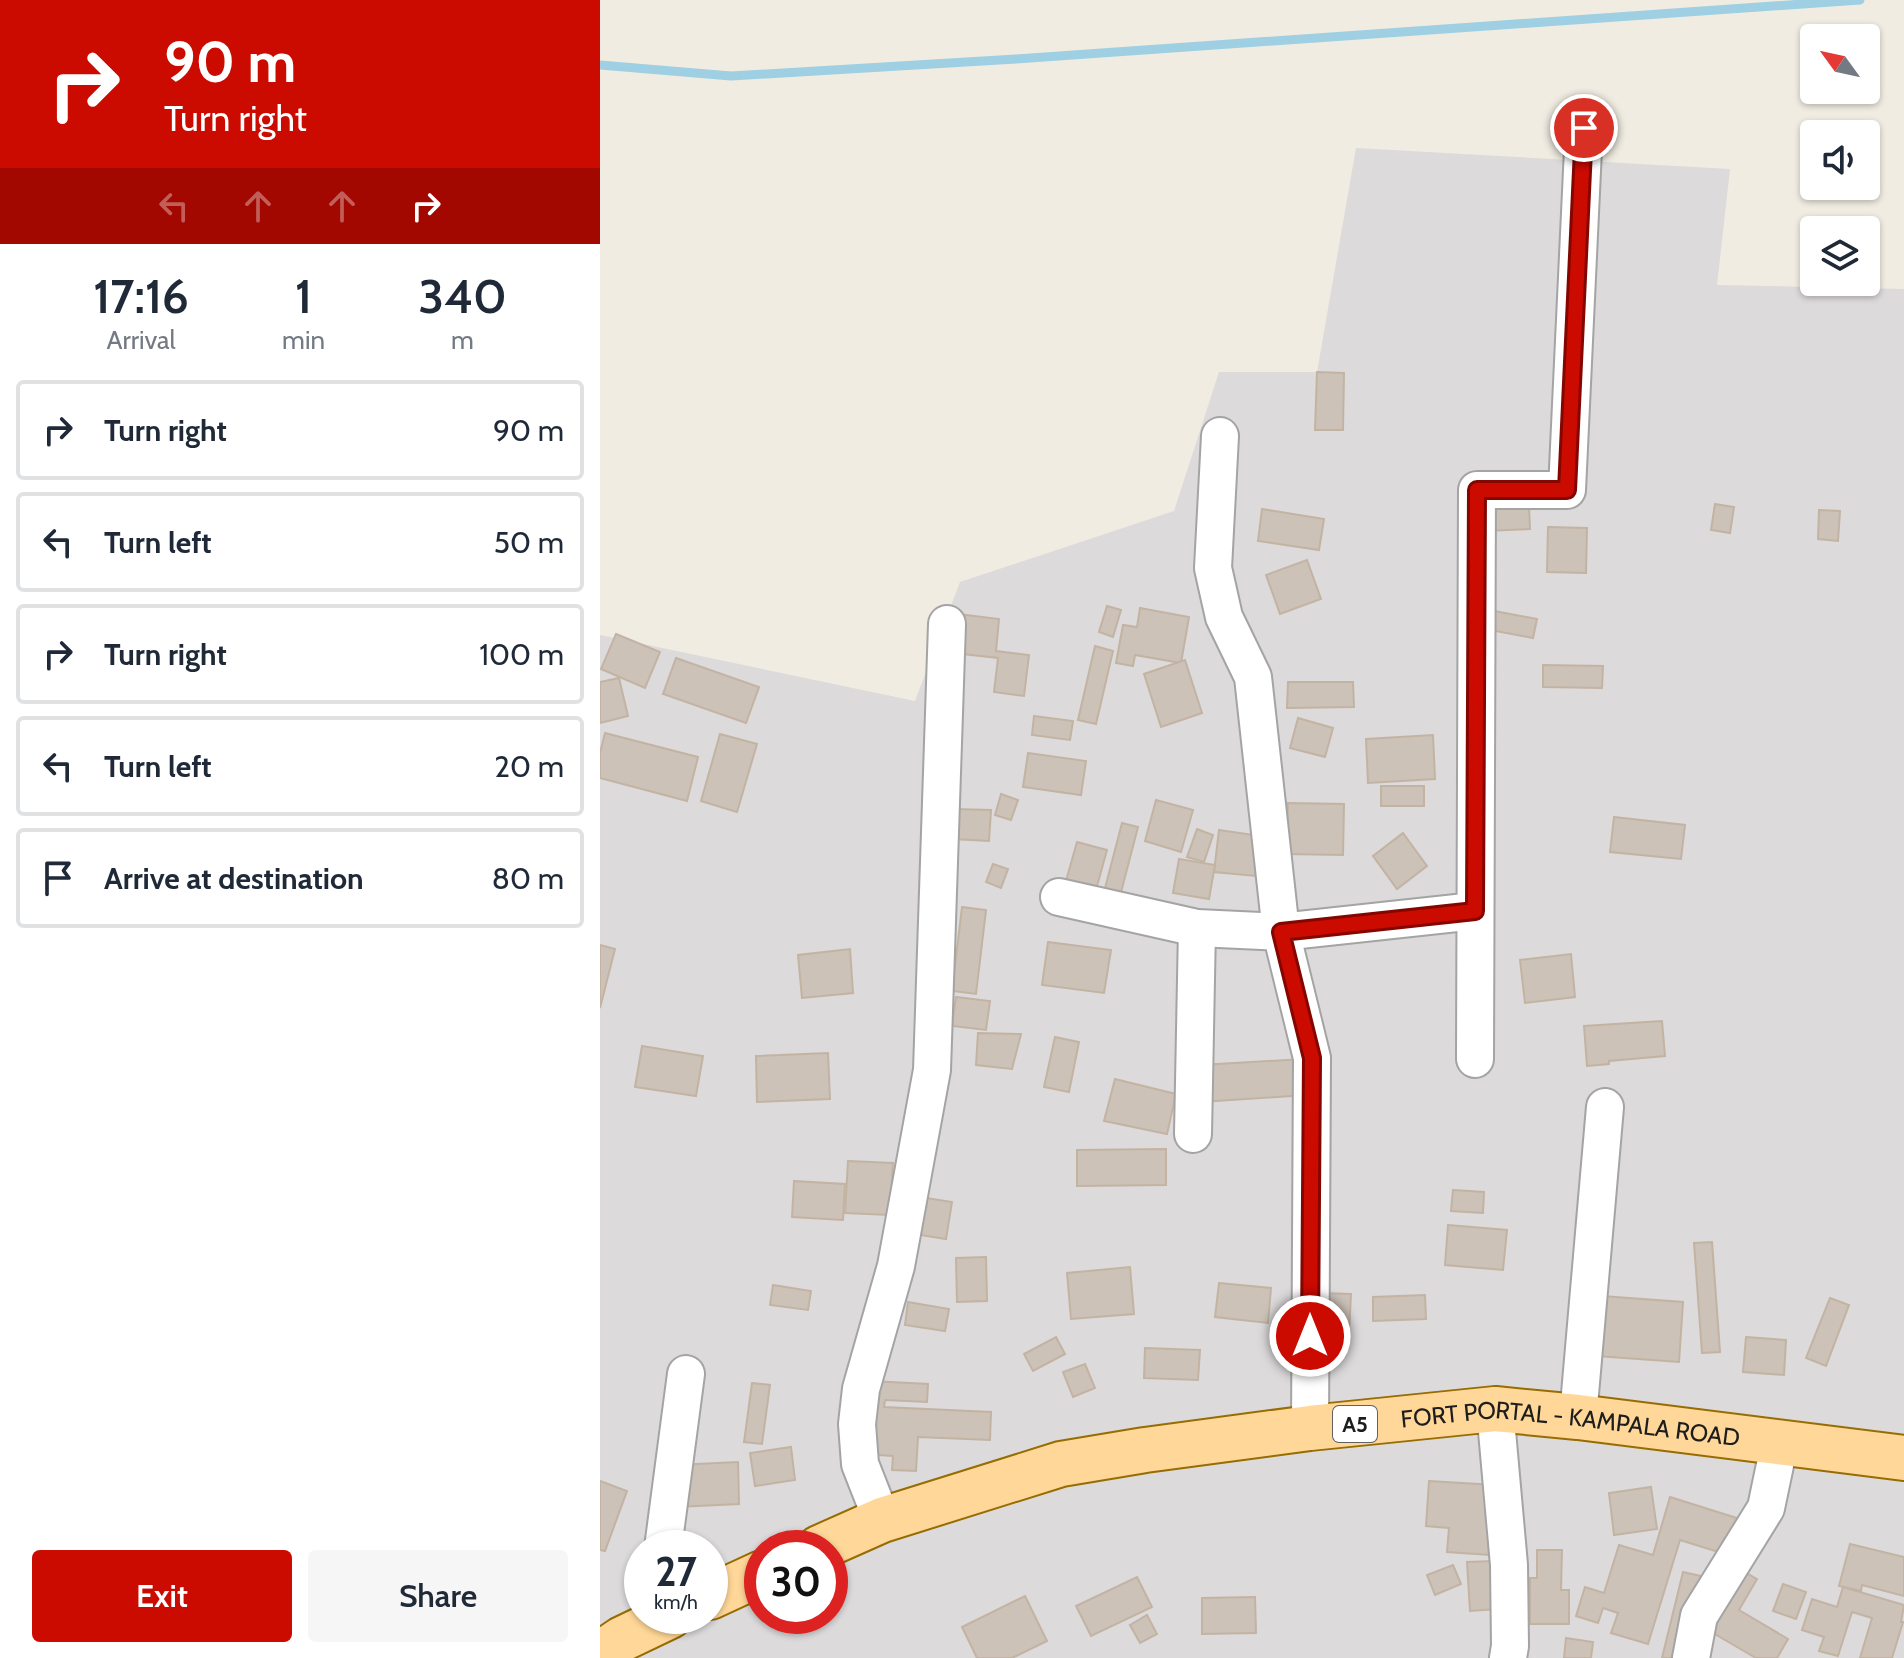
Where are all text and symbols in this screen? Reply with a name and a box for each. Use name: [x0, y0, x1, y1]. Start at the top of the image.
north arrow: [1800, 24, 1880, 104]
map controls: [1800, 24, 1880, 296]
text: 90 m: [164, 28, 296, 96]
icon: right: [32, 32, 136, 136]
pin: [1550, 94, 1618, 162]
text: Turn right: [164, 96, 307, 140]
icon: arrive: [1562, 106, 1606, 150]
button: sound: [1800, 120, 1880, 200]
icon: left: [152, 184, 196, 228]
icon: ahead: [236, 184, 280, 228]
icon: ahead: [320, 184, 364, 228]
icon: right: [404, 184, 448, 228]
button: layers: [1800, 216, 1880, 296]
text: 17:16: [93, 267, 189, 325]
text: 1: [295, 267, 312, 325]
text: 340: [418, 267, 507, 325]
text: Arrival: [106, 324, 176, 356]
text: min: [282, 324, 325, 356]
text: m: [451, 324, 474, 356]
icon: right: [36, 408, 80, 452]
text: Turn right: [104, 412, 227, 449]
text: 90 m: [493, 412, 564, 449]
icon: left: [36, 520, 80, 564]
text: Turn left: [104, 524, 212, 561]
text: 50 m: [494, 524, 564, 561]
icon: right: [36, 632, 80, 676]
text: Turn right: [104, 636, 227, 673]
text: 100 m: [479, 636, 564, 673]
icon: left: [36, 744, 80, 788]
text: Turn left: [104, 748, 212, 785]
text: 20 m: [494, 748, 564, 785]
icon: arrive: [36, 856, 80, 900]
text: Arrive at destination: [104, 860, 364, 897]
text: 80 m: [492, 860, 564, 897]
position arrow: [1268, 1294, 1352, 1378]
street label: FORT PORTAL - KAMPALA ROAD: [1399, 1395, 1742, 1452]
road number: A5: [1333, 1406, 1377, 1442]
speed limit sign: 30: [744, 1530, 848, 1634]
text: 27: [655, 1547, 697, 1596]
button: Exit: [32, 1550, 292, 1642]
button: Share: [308, 1550, 568, 1642]
text: km/h: [654, 1590, 698, 1614]

